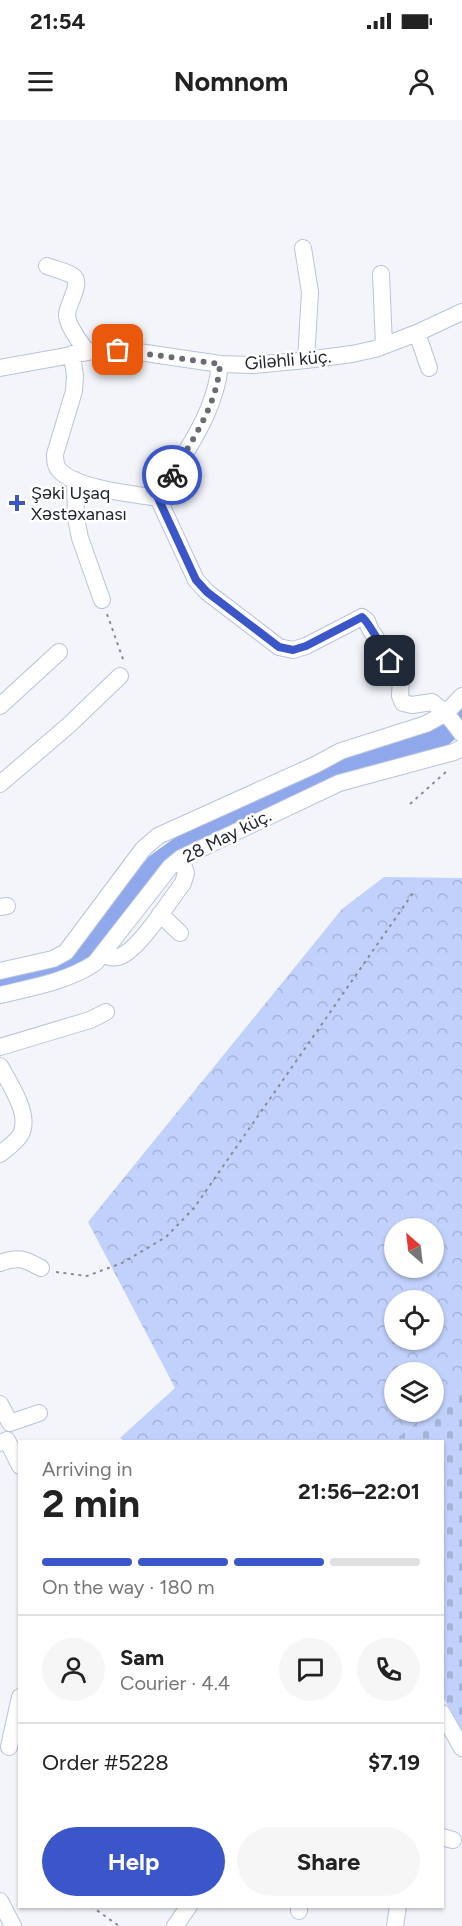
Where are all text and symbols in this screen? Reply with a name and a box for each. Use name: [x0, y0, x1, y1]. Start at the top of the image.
text: 21:54: [30, 8, 85, 35]
icon: menu: [24, 65, 57, 98]
text: Nomnom: [174, 65, 288, 98]
icon: person: [405, 65, 438, 98]
pin: [92, 324, 143, 375]
icon: bag: [101, 333, 134, 366]
street label: Giləhli küç.: [244, 345, 332, 375]
courier: [142, 445, 202, 505]
icon: bike: [156, 459, 189, 492]
place label: Şəki Uşaq Xəstəxanası: [31, 482, 127, 525]
marker: Şəki Uşaq Xəstəxanası: [8, 494, 26, 512]
pin: [364, 635, 415, 686]
icon: home: [373, 644, 406, 677]
street label: 28 May küç.: [179, 804, 275, 868]
north arrow: [384, 1218, 444, 1278]
map controls: [384, 1218, 444, 1422]
button: locate: [384, 1290, 444, 1350]
button: layers: [384, 1362, 444, 1422]
text: Arriving in: [42, 1457, 132, 1481]
text: 21:56–22:01: [298, 1478, 420, 1505]
text: 2 min: [42, 1480, 140, 1527]
text: On the way · 180 m: [42, 1575, 215, 1599]
button: person: [42, 1638, 105, 1701]
button: chat: [279, 1638, 342, 1701]
button: phone: [357, 1638, 420, 1701]
text: Sam: [120, 1644, 164, 1671]
text: Courier · 4.4: [120, 1671, 230, 1695]
text: Order #5228: [42, 1749, 169, 1776]
text: $7.19: [368, 1749, 420, 1776]
button: Help: [42, 1827, 225, 1896]
button: Share: [237, 1827, 420, 1896]

